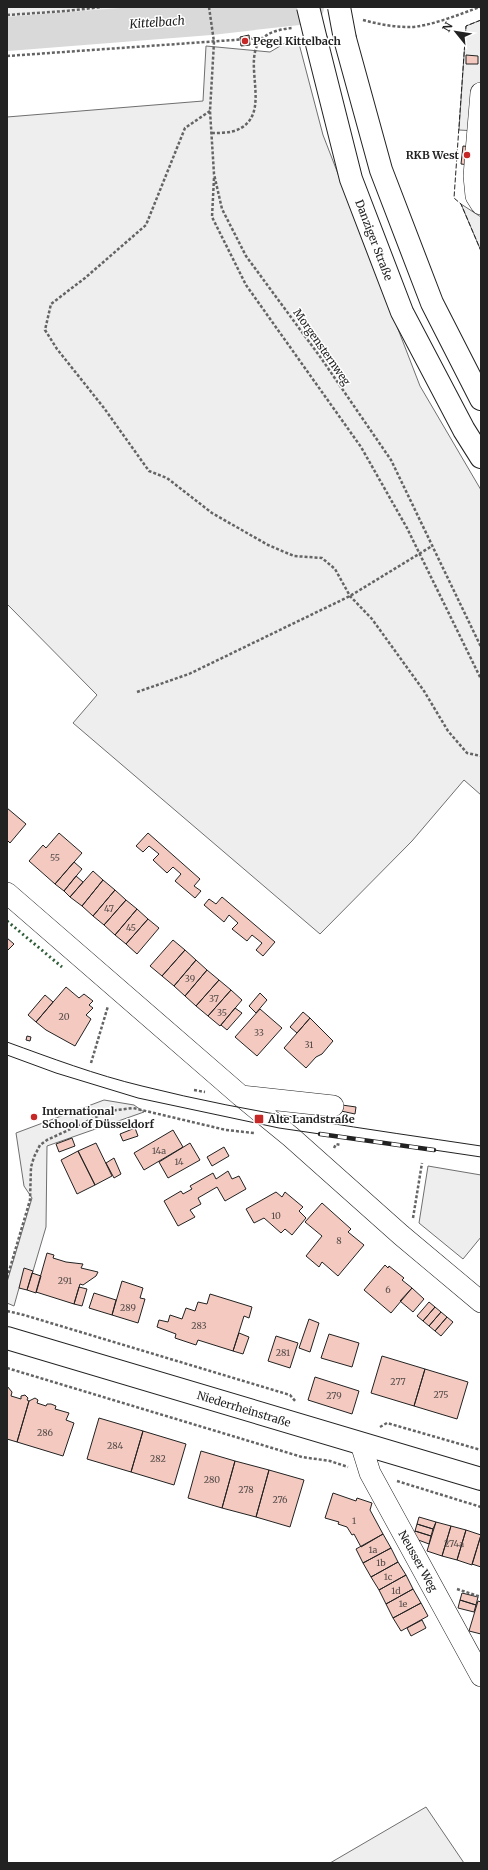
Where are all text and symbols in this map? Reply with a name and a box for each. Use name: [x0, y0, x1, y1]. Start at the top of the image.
north arrow: [436, 12, 476, 52]
water label: Kittelbach: [128, 13, 185, 31]
text: N: [439, 19, 456, 34]
place label: Pegel Kittelbach: [253, 34, 341, 48]
marker: Pegel Kittelbach: [240, 36, 250, 46]
place label: RKB West: [406, 148, 460, 162]
marker: RKB West: [462, 150, 472, 160]
street label: Danziger Straße: [352, 198, 396, 283]
street label: Morgensternweg: [290, 306, 354, 388]
house number: 55: [50, 852, 60, 863]
house number: 47: [104, 903, 114, 914]
house number: 45: [126, 922, 136, 933]
house number: 39: [185, 973, 195, 984]
house number: 37: [209, 993, 219, 1004]
house number: 35: [217, 1007, 227, 1018]
house number: 20: [59, 1011, 70, 1022]
house number: 33: [254, 1027, 264, 1038]
house number: 31: [305, 1039, 313, 1050]
place label: International School of Düsseldorf: [42, 1104, 155, 1131]
marker: International School of Düsseldorf: [29, 1112, 39, 1122]
place label: Alte Landstraße: [267, 1112, 355, 1126]
marker: Alte Landstraße: [253, 1113, 265, 1125]
house number: 14a: [152, 1145, 166, 1156]
house number: 14: [174, 1156, 184, 1167]
house number: 10: [271, 1210, 281, 1221]
house number: 8: [336, 1235, 342, 1246]
house number: 291: [58, 1275, 72, 1286]
house number: 6: [385, 1284, 391, 1295]
house number: 289: [120, 1302, 136, 1313]
house number: 283: [191, 1320, 207, 1331]
house number: 281: [276, 1347, 290, 1358]
house number: 277: [390, 1376, 406, 1387]
street label: Niederrheinstraße: [195, 1388, 293, 1430]
house number: 275: [433, 1389, 449, 1400]
house number: 279: [326, 1390, 342, 1401]
house number: 286: [37, 1427, 54, 1438]
house number: 284: [107, 1440, 123, 1451]
house number: 282: [150, 1453, 166, 1464]
house number: 280: [204, 1474, 220, 1485]
house number: 278: [238, 1484, 254, 1495]
house number: 276: [272, 1494, 288, 1505]
house number: 1: [352, 1515, 356, 1526]
street label: Neusser Weg: [395, 1528, 441, 1594]
house number: 274a: [444, 1538, 464, 1549]
house number: 1a: [369, 1544, 378, 1555]
house number: 1b: [376, 1557, 386, 1568]
house number: 1c: [384, 1571, 393, 1582]
house number: 1d: [391, 1585, 401, 1596]
house number: 1e: [399, 1598, 408, 1609]

